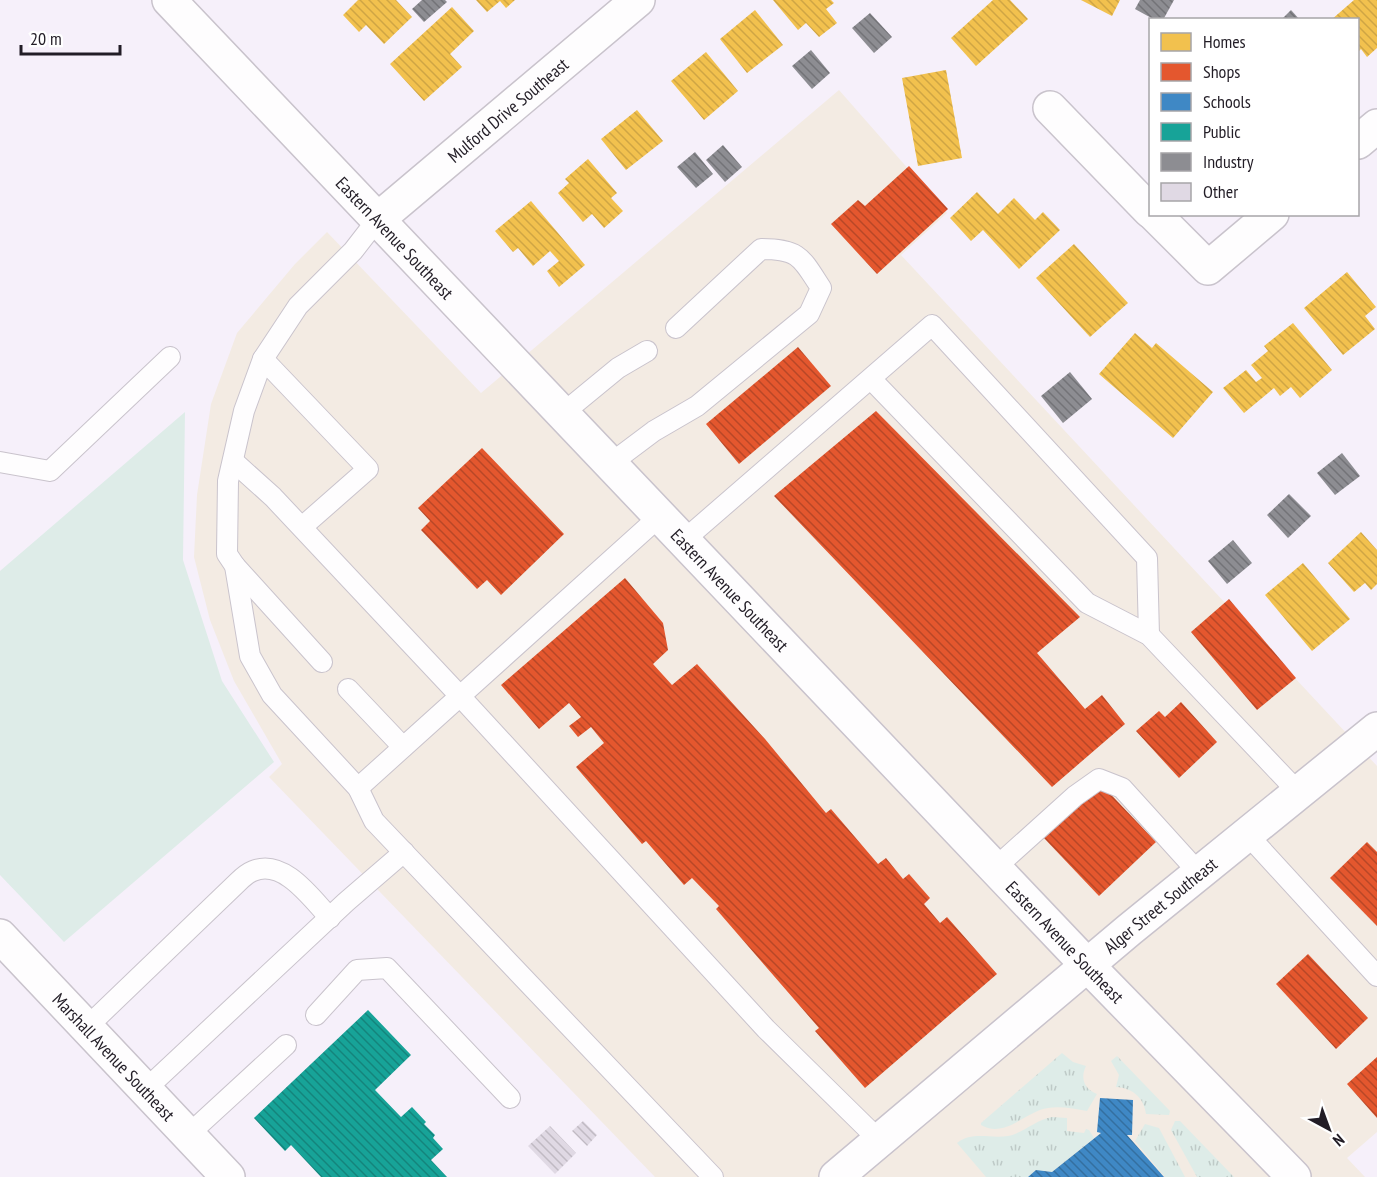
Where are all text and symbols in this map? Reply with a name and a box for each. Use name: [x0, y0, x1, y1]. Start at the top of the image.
scale bar: [21, 18, 120, 56]
legend: [1149, 18, 1359, 216]
text: 20 m: [30, 27, 62, 50]
text: Homes: [1203, 30, 1246, 53]
street label: Mulford Drive Southeast: [443, 52, 573, 167]
text: Shops: [1203, 60, 1240, 83]
text: Schools: [1203, 90, 1251, 113]
text: Public: [1203, 120, 1241, 143]
text: Industry: [1203, 150, 1254, 173]
street label: Eastern Avenue Southeast: [331, 171, 459, 304]
text: Other: [1203, 180, 1238, 203]
street label: Eastern Avenue Southeast: [666, 524, 794, 656]
street label: Alger Street Southeast: [1099, 852, 1221, 958]
street label: Eastern Avenue Southeast: [1001, 876, 1129, 1008]
street label: Marshall Avenue Southeast: [48, 988, 180, 1125]
north arrow: [1299, 1099, 1359, 1159]
text: N: [1329, 1130, 1349, 1151]

